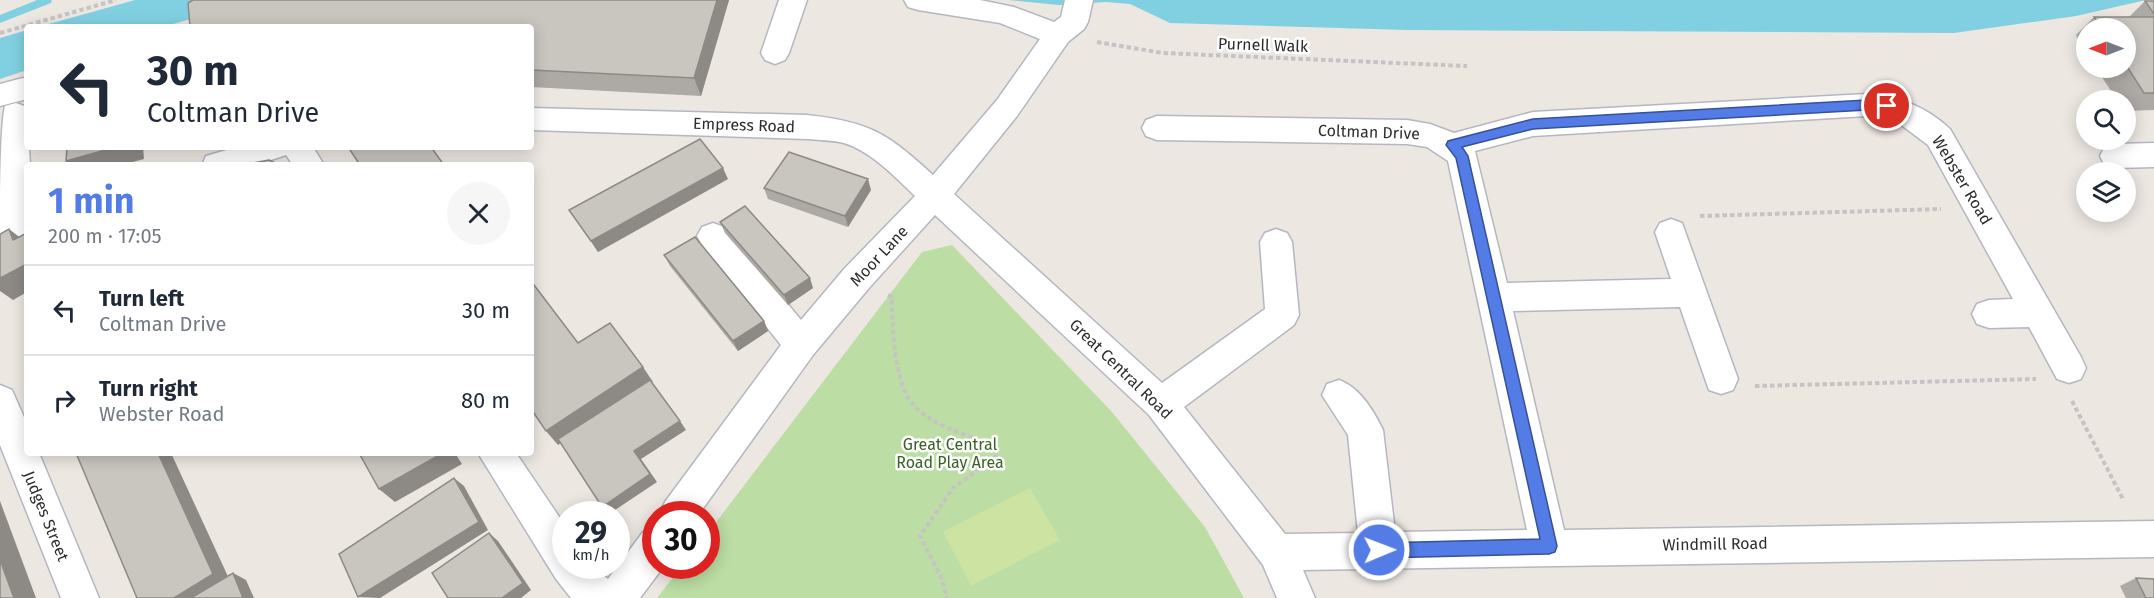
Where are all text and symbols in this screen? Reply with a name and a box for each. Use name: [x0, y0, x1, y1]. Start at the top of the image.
north arrow: [2076, 18, 2136, 78]
map controls: [2076, 18, 2136, 222]
street label: Purnell Walk: [1218, 34, 1309, 56]
text: 30 m: [147, 46, 239, 96]
icon: left: [48, 48, 126, 126]
pin: [1861, 80, 1912, 131]
icon: arrive: [1870, 89, 1903, 122]
button: search: [2076, 90, 2136, 150]
text: Coltman Drive: [147, 97, 319, 129]
street label: Empress Road: [693, 114, 795, 136]
street label: Coltman Drive: [1318, 121, 1420, 143]
street label: Webster Road: [1928, 132, 1996, 228]
button: layers: [2076, 162, 2136, 222]
text: 1 min: [48, 179, 135, 223]
button: close: [447, 182, 510, 245]
street label: Moor Lane: [846, 222, 912, 290]
text: 200 m · 17:05: [48, 224, 162, 248]
text: Turn left: [99, 285, 184, 312]
icon: left: [48, 294, 81, 327]
text: 30 m: [462, 297, 510, 324]
text: Coltman Drive: [99, 312, 227, 336]
street label: Great Central Road: [1066, 315, 1176, 423]
text: Turn right: [99, 375, 198, 402]
icon: right: [48, 384, 81, 417]
text: 80 m: [461, 387, 510, 414]
text: Webster Road: [99, 402, 224, 426]
park label: Great Central Road Play Area: [896, 435, 1004, 472]
street label: Judges Street: [19, 468, 73, 564]
speed limit sign: 30: [642, 501, 720, 579]
text: 29: [575, 515, 607, 551]
position arrow: [1347, 518, 1411, 582]
street label: Windmill Road: [1662, 534, 1768, 554]
text: km/h: [572, 546, 610, 564]

